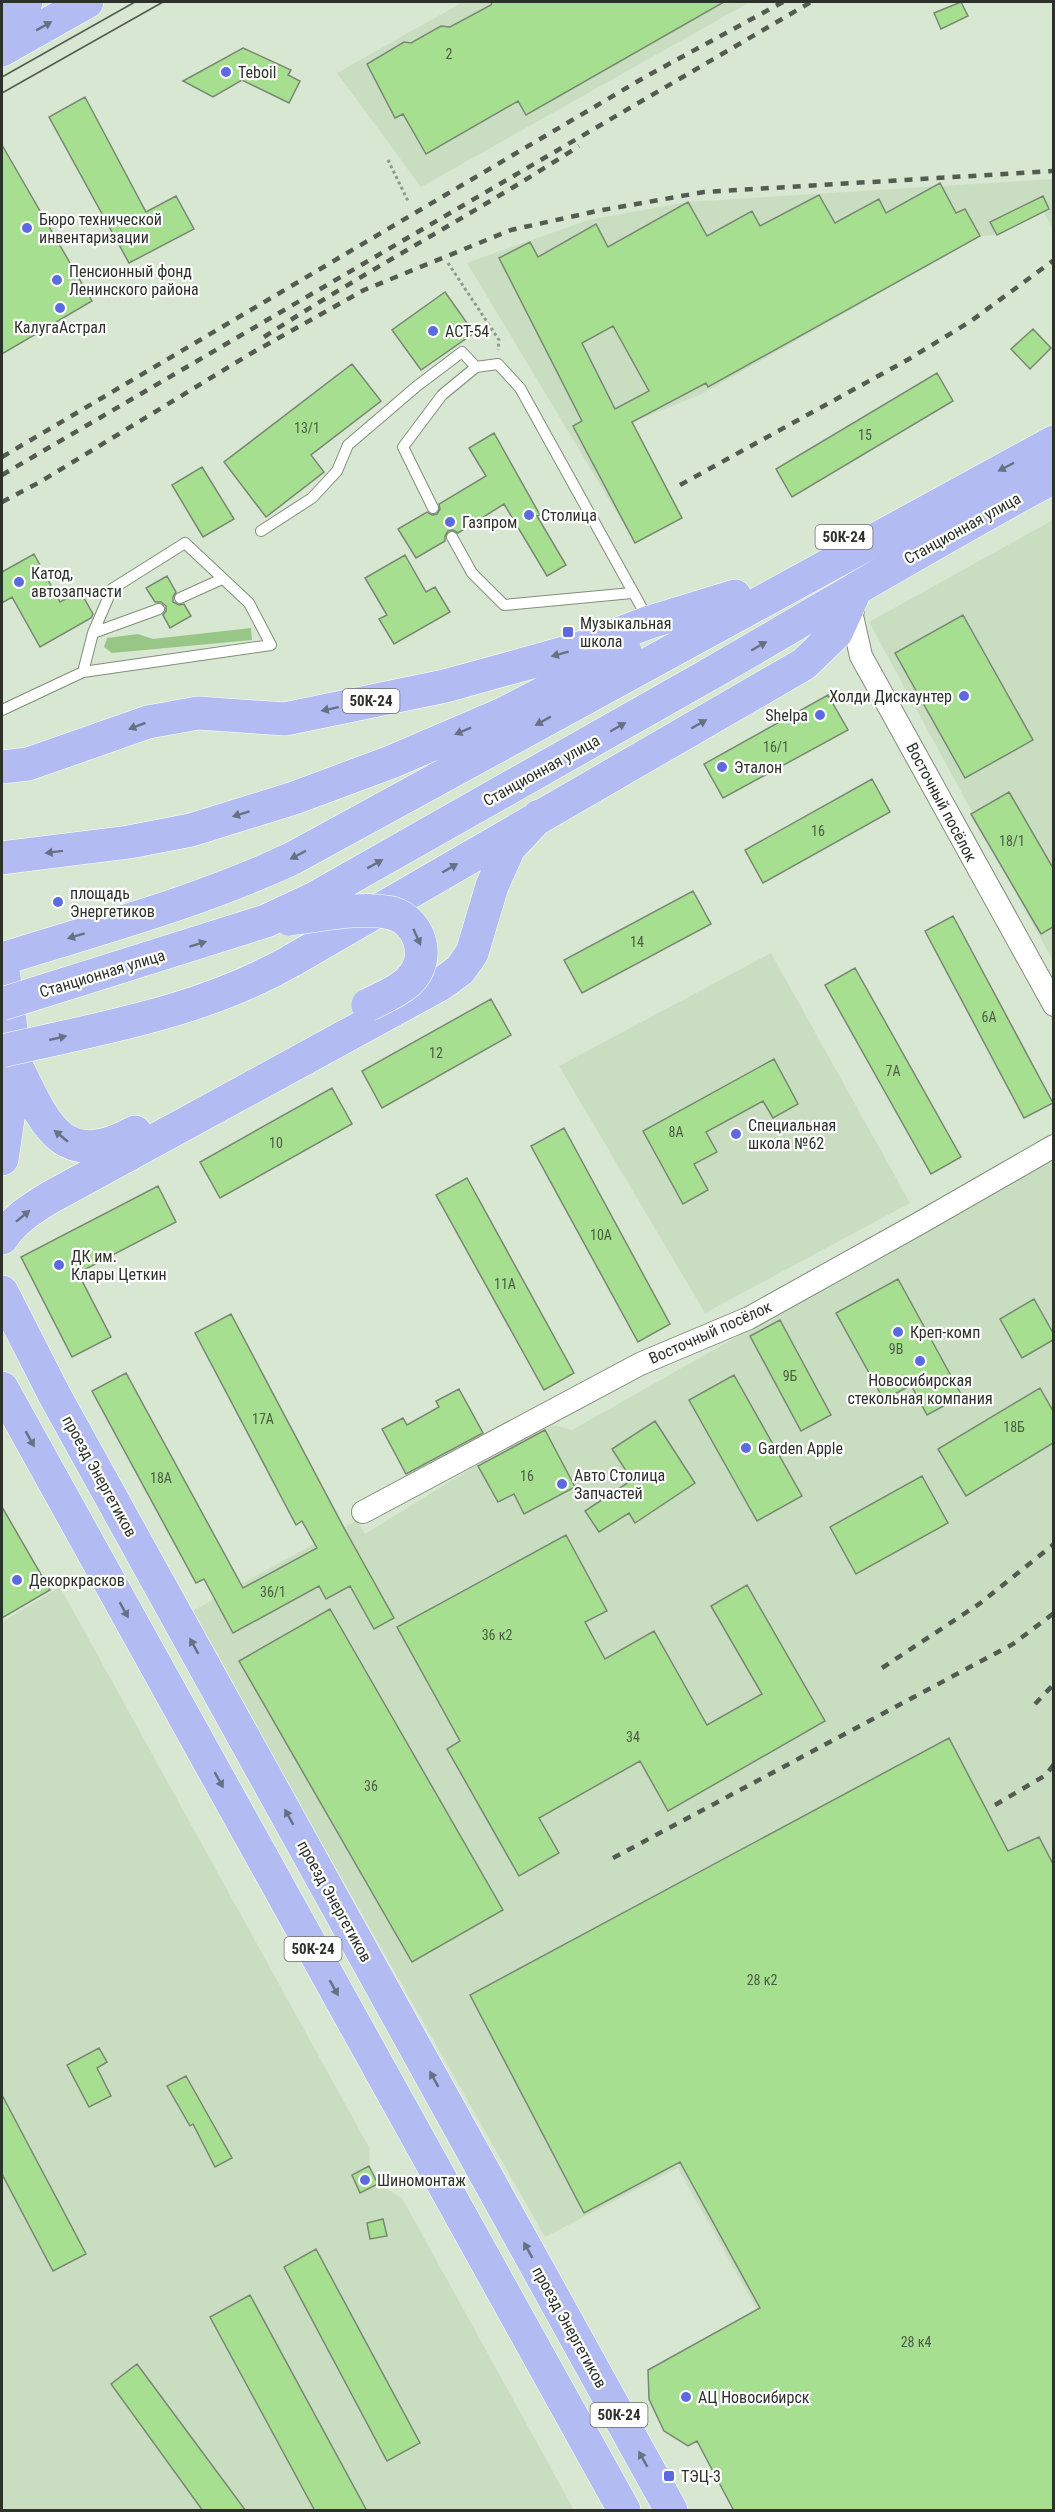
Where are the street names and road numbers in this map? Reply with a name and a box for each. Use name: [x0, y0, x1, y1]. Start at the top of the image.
street label: Станционная улица: [901, 489, 1024, 568]
road number: 50К-24: [816, 525, 872, 549]
road number: 50К-24: [342, 689, 400, 713]
street label: Станционная улица: [480, 731, 603, 810]
street label: Восточный посёлок: [902, 739, 981, 865]
street label: Станционная улица: [37, 945, 167, 1002]
street label: Восточный посёлок: [646, 1297, 775, 1368]
street label: проезд Энергетиков: [58, 1412, 141, 1540]
street label: проезд Энергетиков: [293, 1837, 376, 1965]
road number: 50К-24: [284, 1937, 342, 1961]
street label: проезд Энергетиков: [528, 2263, 611, 2391]
road number: 50К-24: [590, 2403, 648, 2427]

